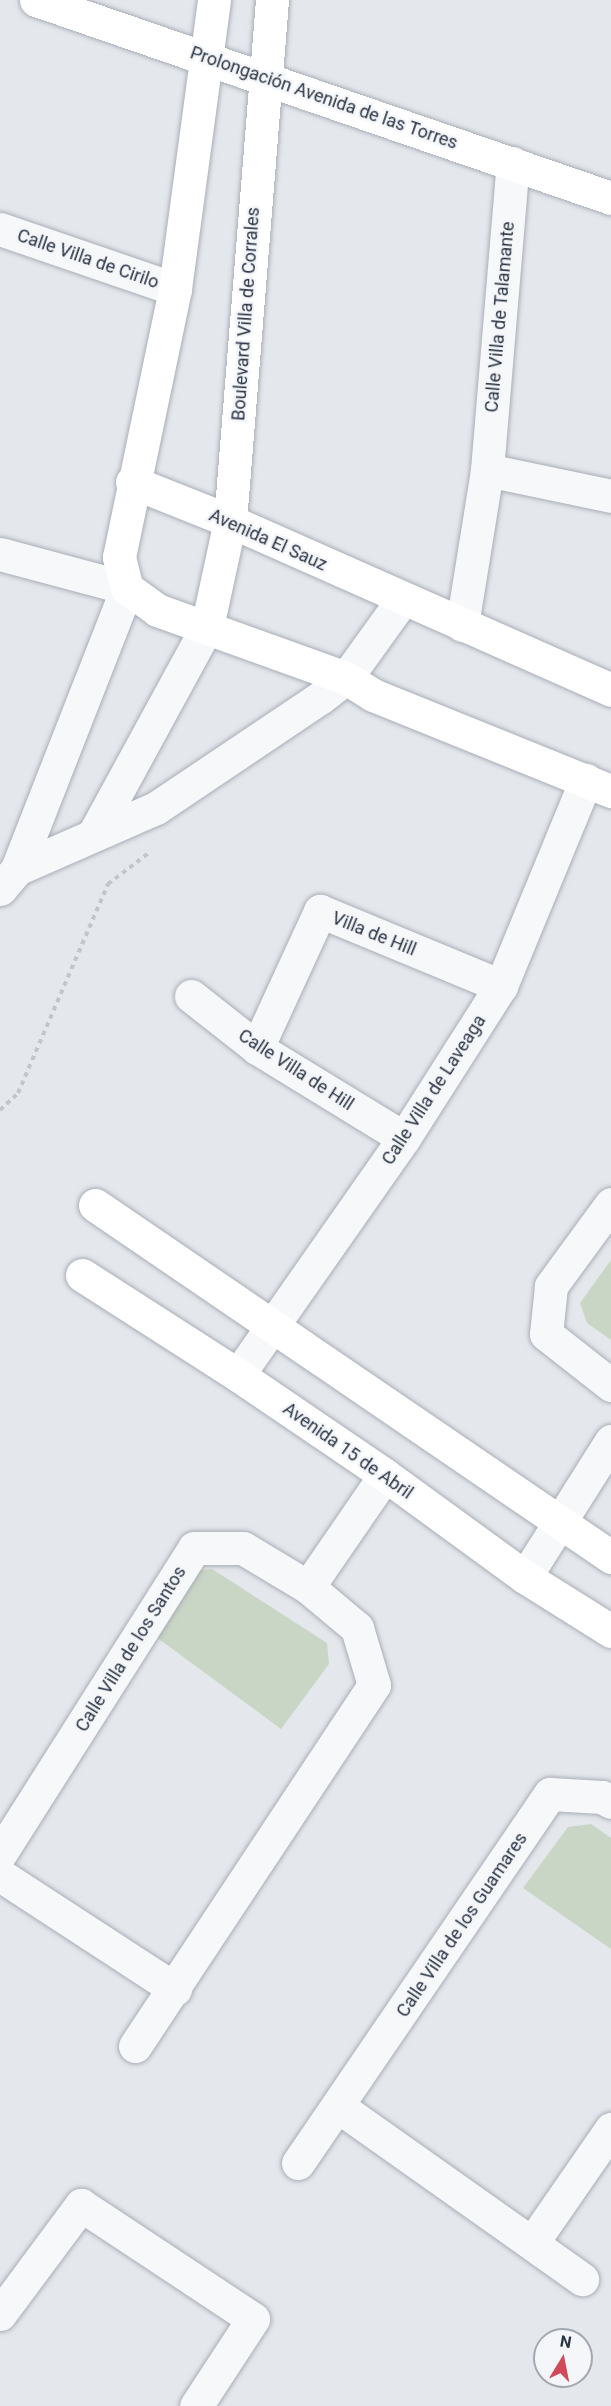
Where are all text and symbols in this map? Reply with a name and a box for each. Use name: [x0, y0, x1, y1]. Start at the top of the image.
street label: Prolongación Avenida de las Torres: [187, 42, 461, 154]
street label: Boulevard Villa de Corrales: [228, 207, 264, 421]
street label: Calle Villa de Talamante: [481, 220, 519, 414]
street label: Calle Villa de Cirilo: [14, 225, 162, 293]
street label: Avenida El Sauz: [206, 504, 330, 576]
street label: Villa de Hill: [329, 907, 419, 961]
street label: Calle Villa de Laveaga: [377, 1011, 491, 1169]
street label: Calle Villa de Hill: [234, 1025, 358, 1115]
street label: Avenida 15 de Abril: [279, 1398, 417, 1504]
street label: Calle Villa de los Santos: [71, 1562, 191, 1736]
street label: Calle Villa de los Guamares: [392, 1829, 532, 2021]
north arrow: [533, 2328, 593, 2388]
text: N: [559, 2331, 573, 2352]

